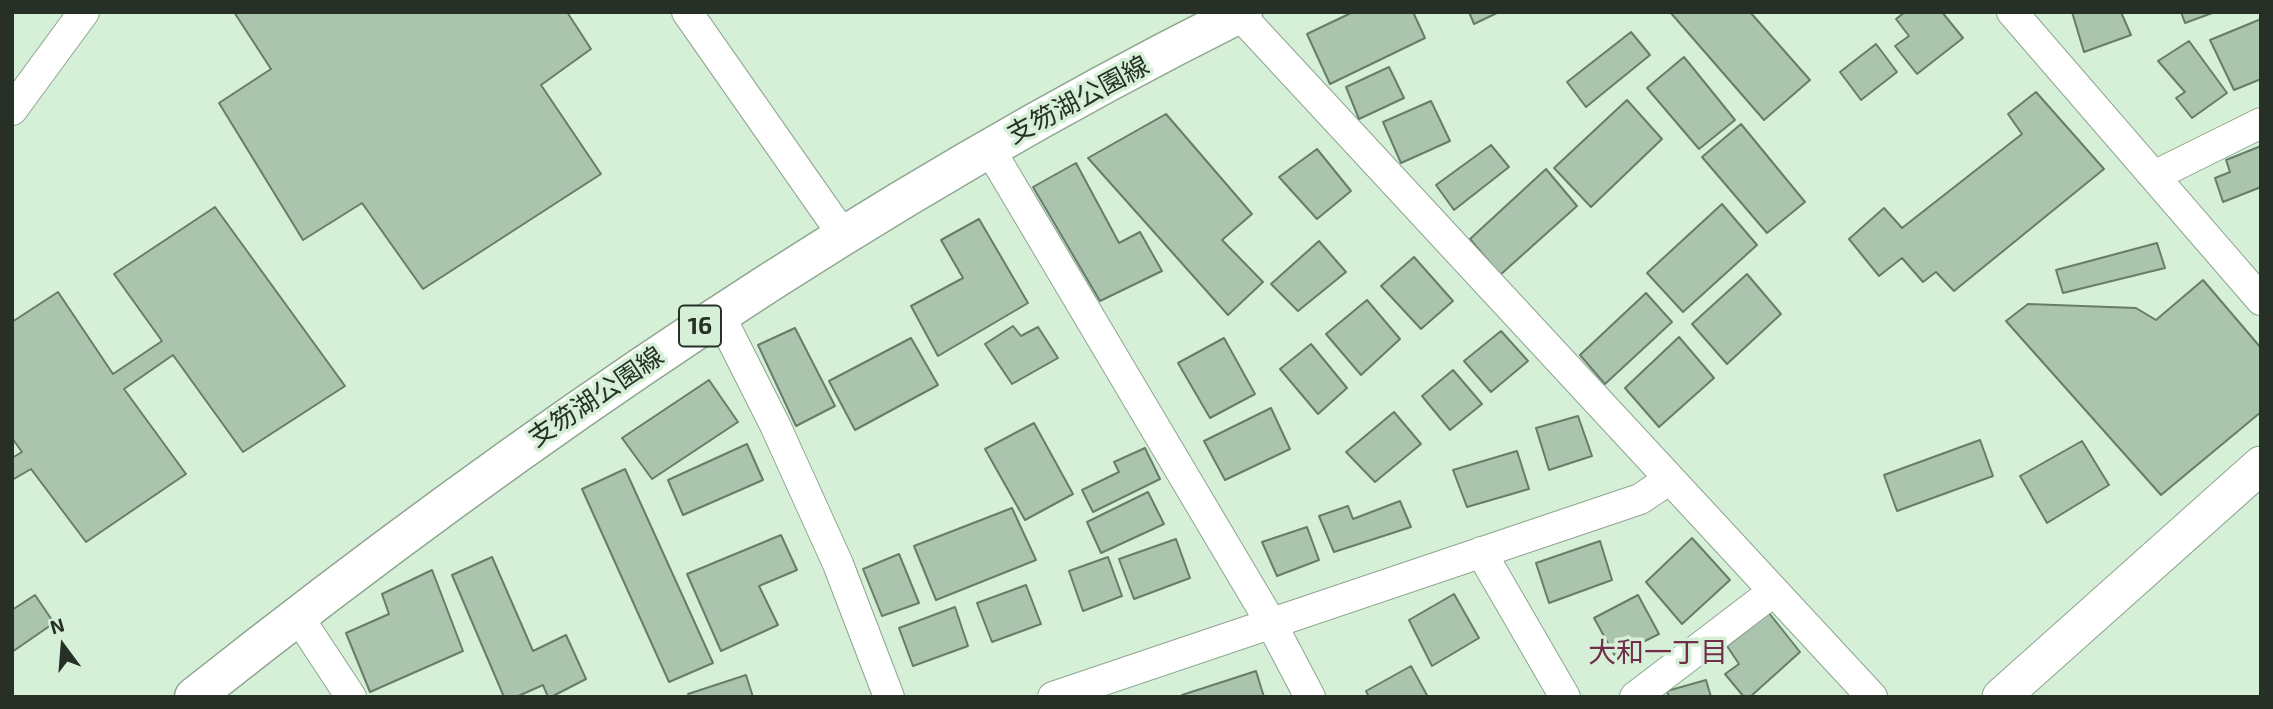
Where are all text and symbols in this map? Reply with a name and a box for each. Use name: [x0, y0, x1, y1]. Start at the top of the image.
street label: 支笏湖公園線: [1002, 50, 1154, 150]
road number: 16: [679, 306, 721, 346]
street label: 支笏湖公園線: [523, 340, 669, 454]
north arrow: [28, 611, 98, 681]
text: N: [47, 612, 67, 638]
district label: 大和一丁目: [1588, 636, 1728, 670]

